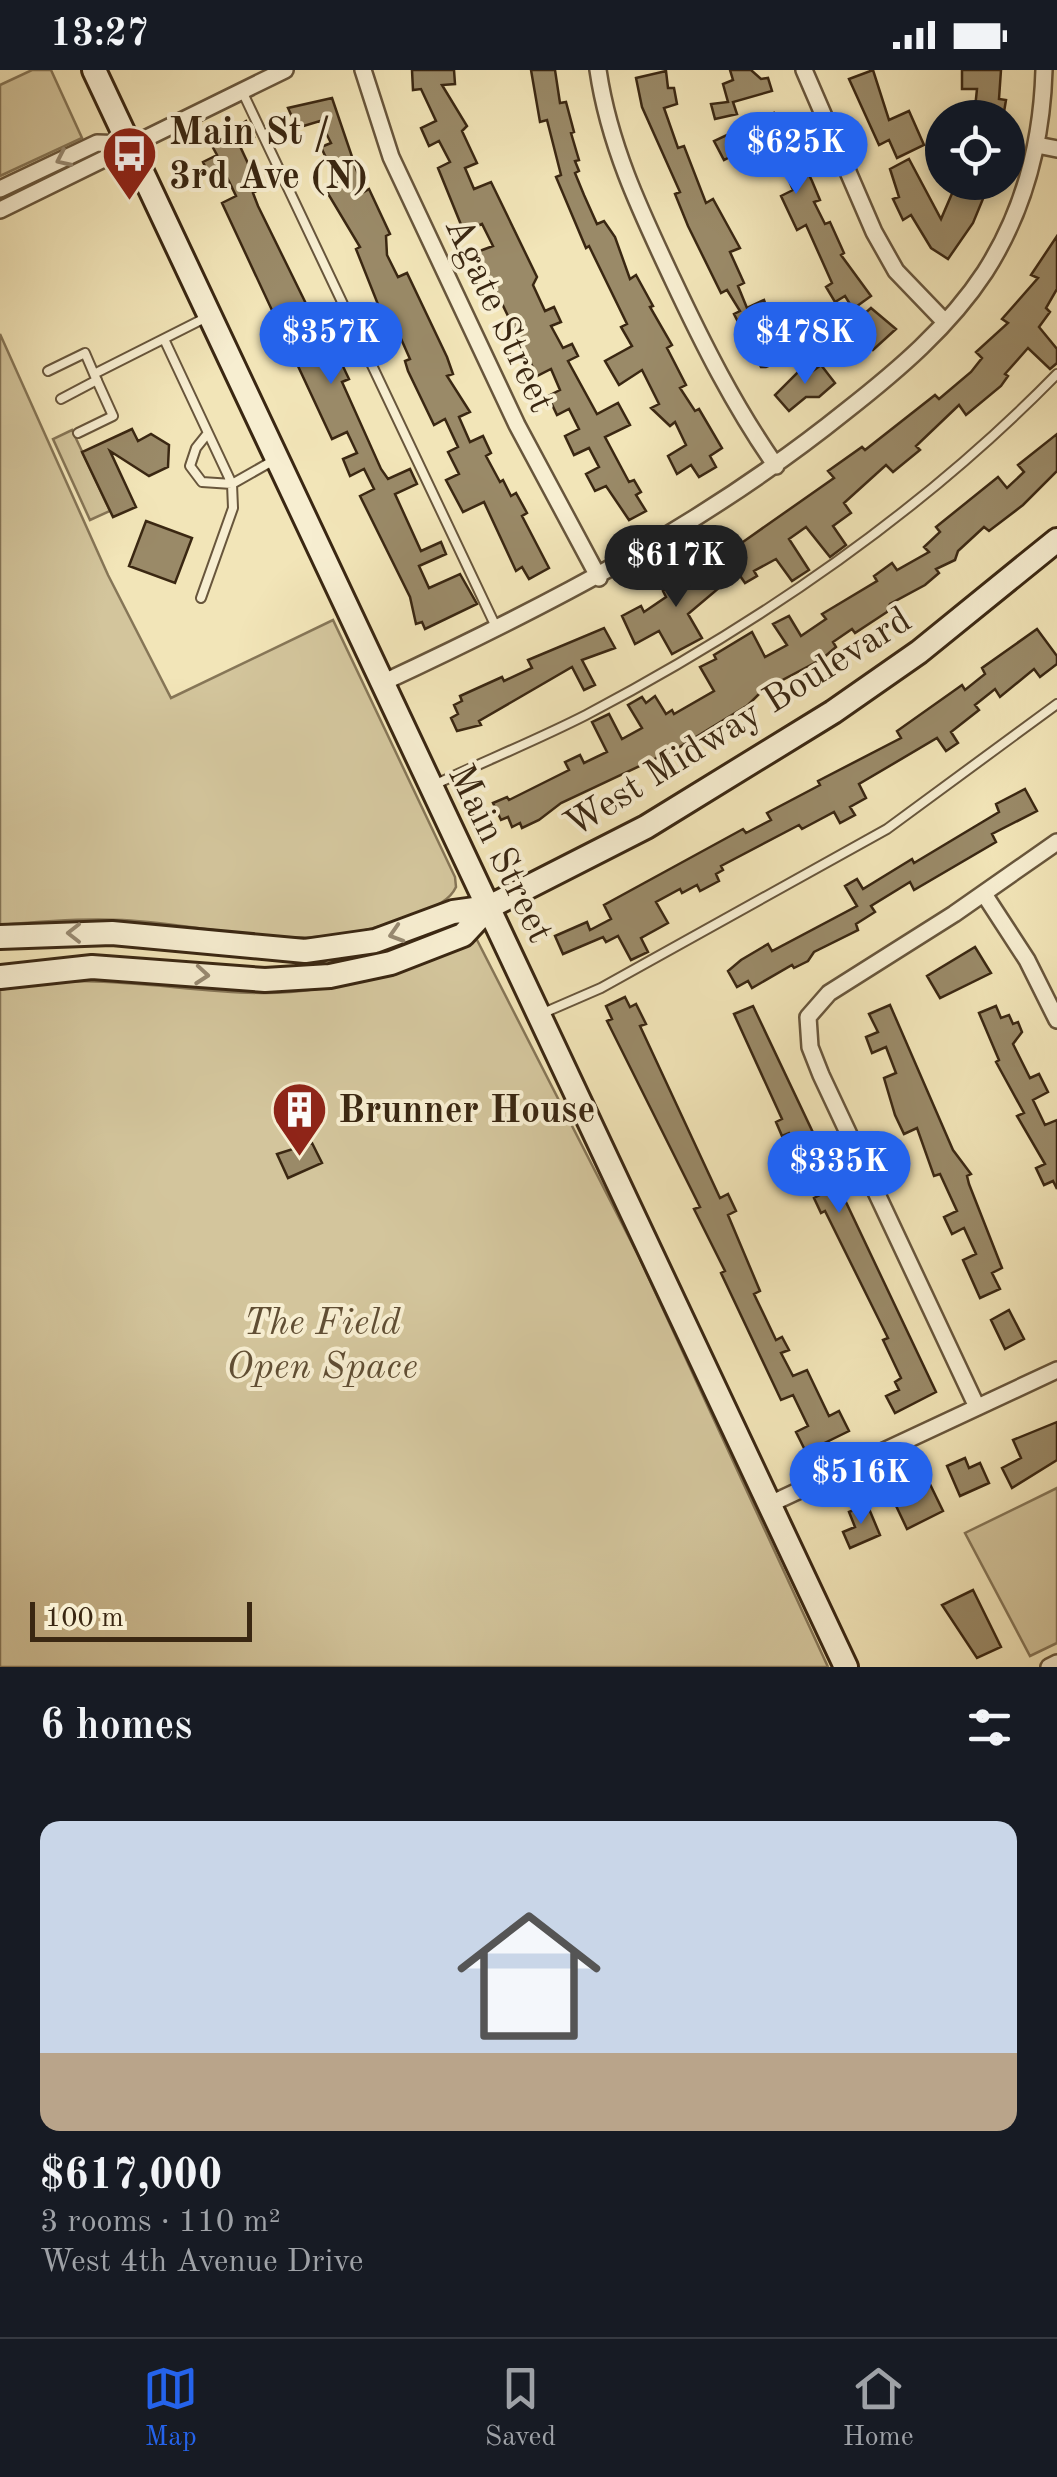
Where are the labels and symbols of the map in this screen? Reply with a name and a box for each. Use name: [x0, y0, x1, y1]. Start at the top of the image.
pin: $625K: [726, 112, 866, 197]
place label: Main St / 3rd Ave (N): [169, 115, 368, 197]
bus stop icon: Main St / 3rd Ave (N): [100, 123, 160, 202]
one-way arrow: [55, 147, 73, 167]
street label: Agate Street: [437, 212, 560, 419]
pin: $357K: [261, 302, 401, 387]
pin: $478K: [735, 302, 875, 387]
pin: $617K: [606, 525, 746, 610]
street label: West Midway Boulevard: [559, 601, 918, 846]
street label: Main Street: [440, 759, 559, 949]
one-way arrow: [66, 922, 82, 944]
one-way arrow: [389, 922, 406, 943]
one-way arrow: [194, 964, 210, 986]
building icon: Brunner House: [269, 1079, 329, 1158]
place label: Brunner House: [338, 1093, 595, 1131]
pin: $335K: [769, 1131, 909, 1216]
park label: The Field Open Space: [226, 1305, 418, 1387]
pin: $516K: [791, 1442, 931, 1527]
scale bar: [30, 1597, 252, 1642]

